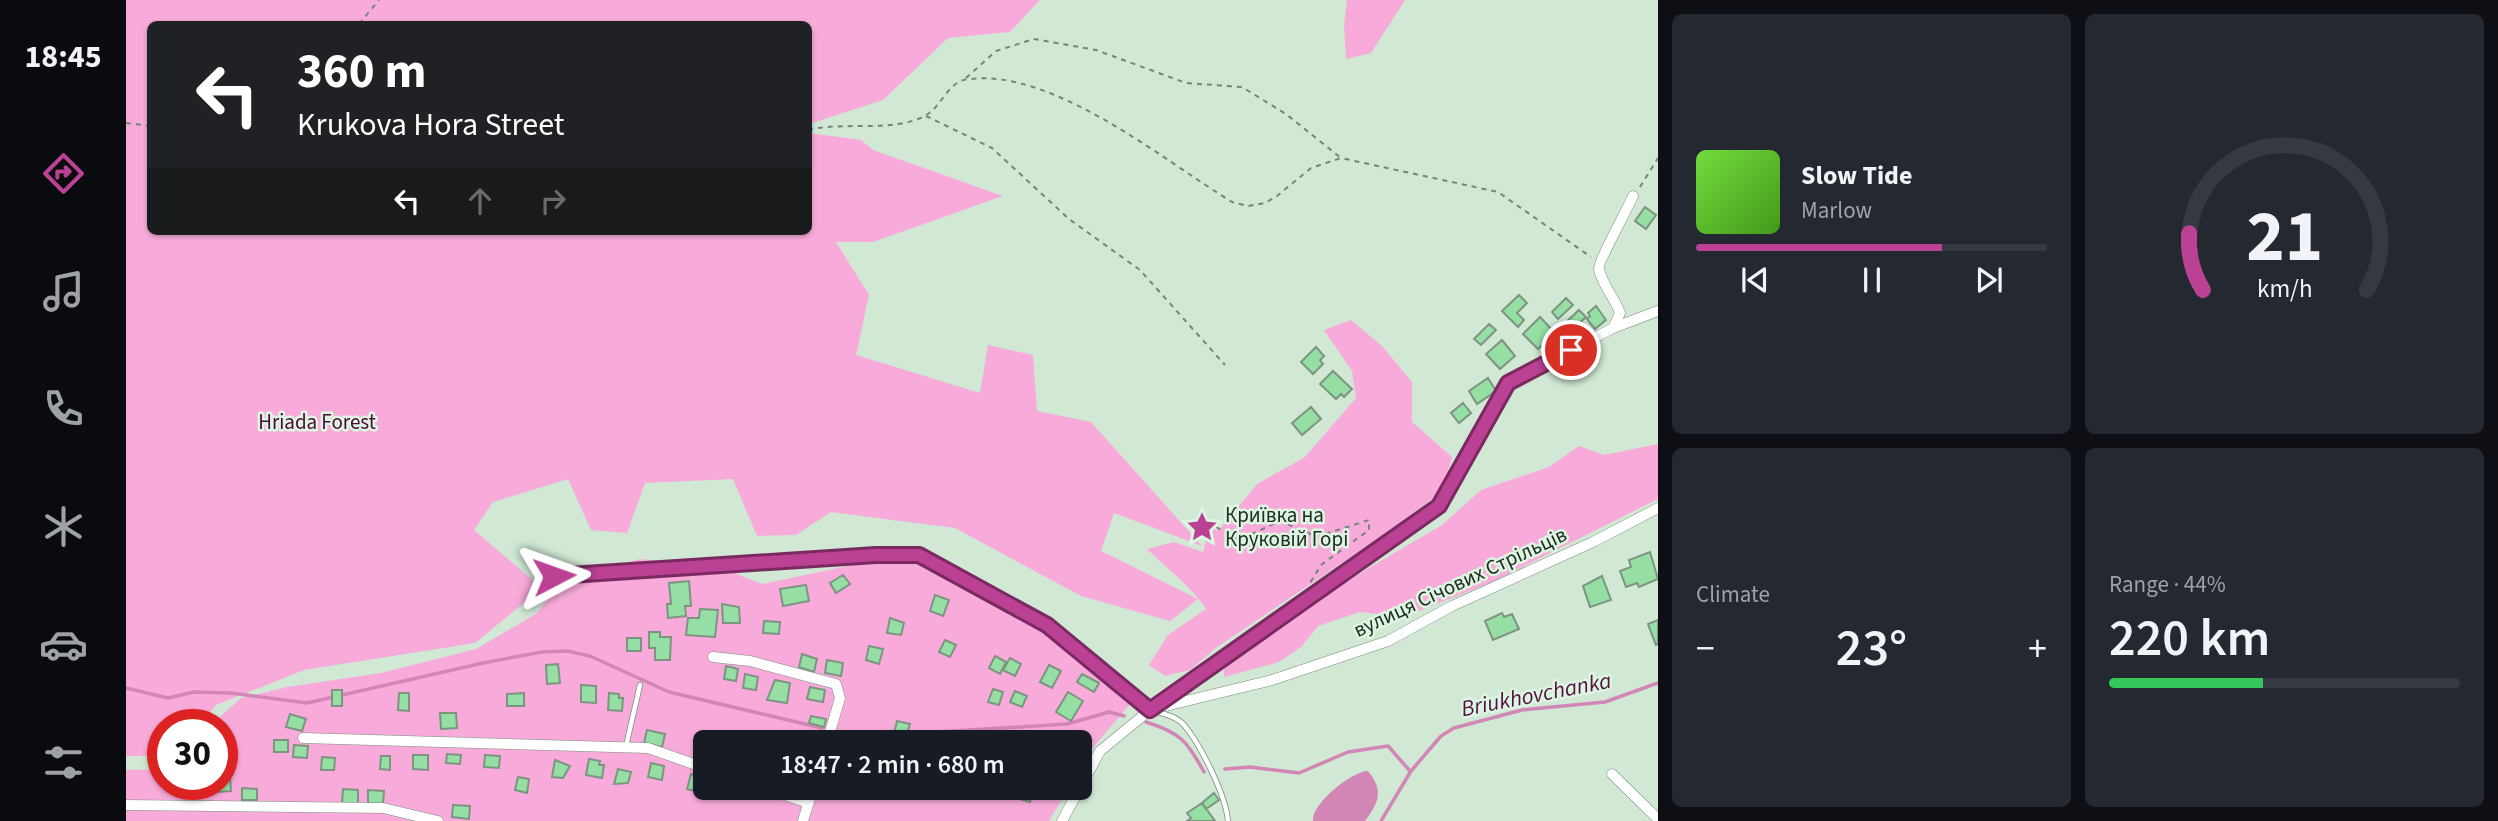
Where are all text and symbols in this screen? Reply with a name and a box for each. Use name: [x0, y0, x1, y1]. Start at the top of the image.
text: 18:45: [24, 34, 102, 80]
text: 360 m: [297, 37, 426, 107]
icon: left: [182, 49, 273, 140]
text: Krukova Hora Street: [297, 102, 565, 148]
icon: directions: [39, 149, 88, 198]
text: Slow Tide: [1801, 157, 1912, 194]
icon: left: [388, 182, 426, 220]
icon: ahead: [461, 182, 499, 220]
icon: right: [534, 182, 572, 220]
text: 21: [2246, 186, 2323, 290]
text: Marlow: [1801, 194, 1872, 227]
icon: previous: [1736, 261, 1774, 299]
icon: pause: [1853, 261, 1891, 299]
icon: next: [1970, 261, 2008, 299]
icon: music: [39, 267, 88, 316]
text: km/h: [2257, 271, 2312, 307]
pin: [1541, 320, 1601, 380]
icon: arrive: [1552, 331, 1590, 369]
icon: phone: [39, 384, 88, 433]
park label: Hriada Forest: [258, 407, 376, 437]
place label: Криївка на Круковій Горі: [1225, 500, 1348, 554]
icon: climate: [39, 502, 88, 551]
place icon: Криївка на Круковій Горі: [1185, 510, 1219, 544]
street label: вулиця Січових Стрільців: [1348, 519, 1572, 645]
position arrow: [517, 539, 591, 613]
text: Range · 44%: [2109, 568, 2226, 601]
text: Climate: [1696, 578, 1770, 611]
text: 220 km: [2109, 602, 2270, 676]
text: 23°: [1836, 612, 1907, 686]
icon: car: [39, 620, 88, 669]
text: −: [1696, 622, 1715, 676]
text: +: [2028, 622, 2047, 676]
water label: Briukhovchanka: [1458, 664, 1614, 725]
speed limit sign: 30: [147, 709, 238, 800]
icon: filters: [39, 738, 88, 787]
text: 18:47 · 2 min · 680 m: [780, 746, 1005, 783]

